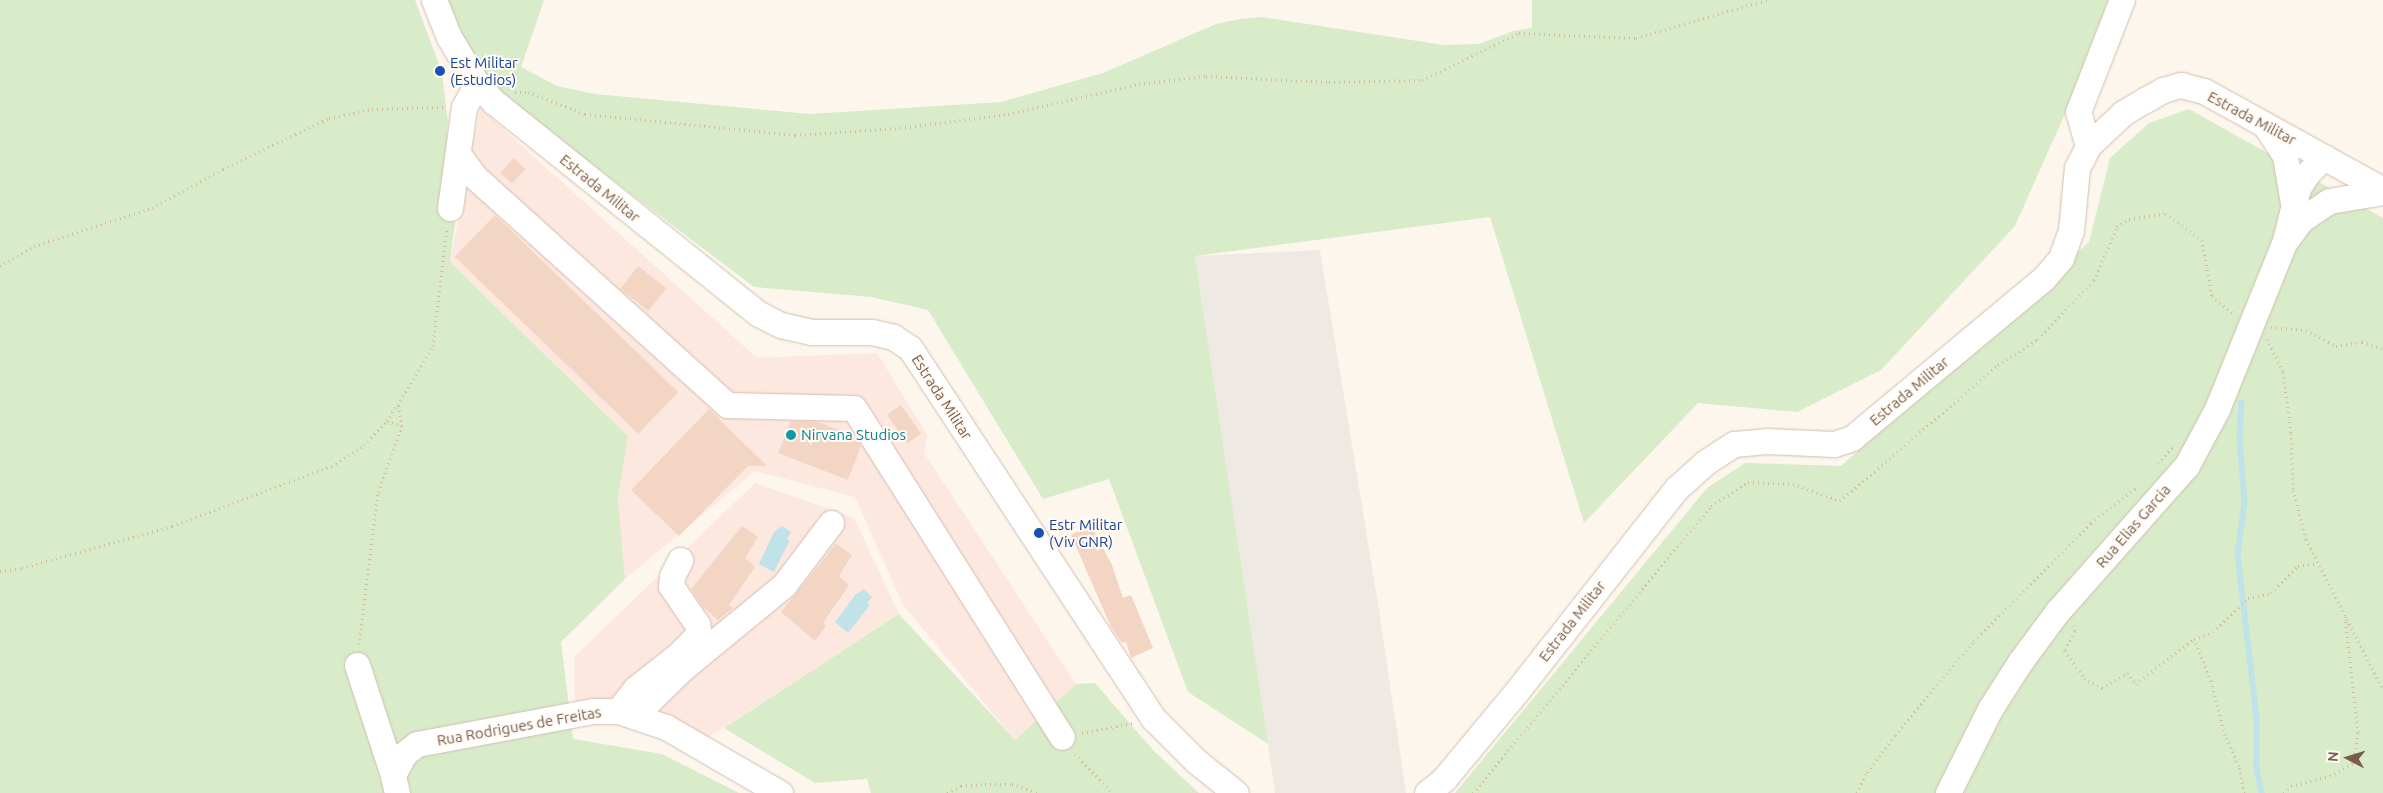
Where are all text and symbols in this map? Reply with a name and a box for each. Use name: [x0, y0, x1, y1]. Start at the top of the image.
place label: Est Militar (Estudios): [450, 53, 518, 88]
marker: Est Militar (Estudios): [434, 65, 446, 77]
street label: Estrada Militar: [2205, 87, 2299, 149]
street label: Estrada Militar: [556, 150, 644, 226]
street label: Estrada Militar: [908, 351, 976, 443]
street label: Estrada Militar: [1866, 353, 1952, 429]
place label: Nirvana Studios: [801, 426, 906, 444]
marker: Nirvana Studios: [785, 429, 797, 441]
street label: Rua Elias Garcia: [2092, 481, 2174, 571]
place label: Estr Militar (Viv GNR): [1049, 515, 1122, 550]
marker: Estr Militar (Viv GNR): [1033, 527, 1045, 539]
street label: Estrada Militar: [1535, 577, 1609, 665]
street label: Rua Rodrigues de Freitas: [435, 703, 603, 749]
north arrow: [2323, 733, 2373, 783]
text: N: [2325, 751, 2341, 763]

